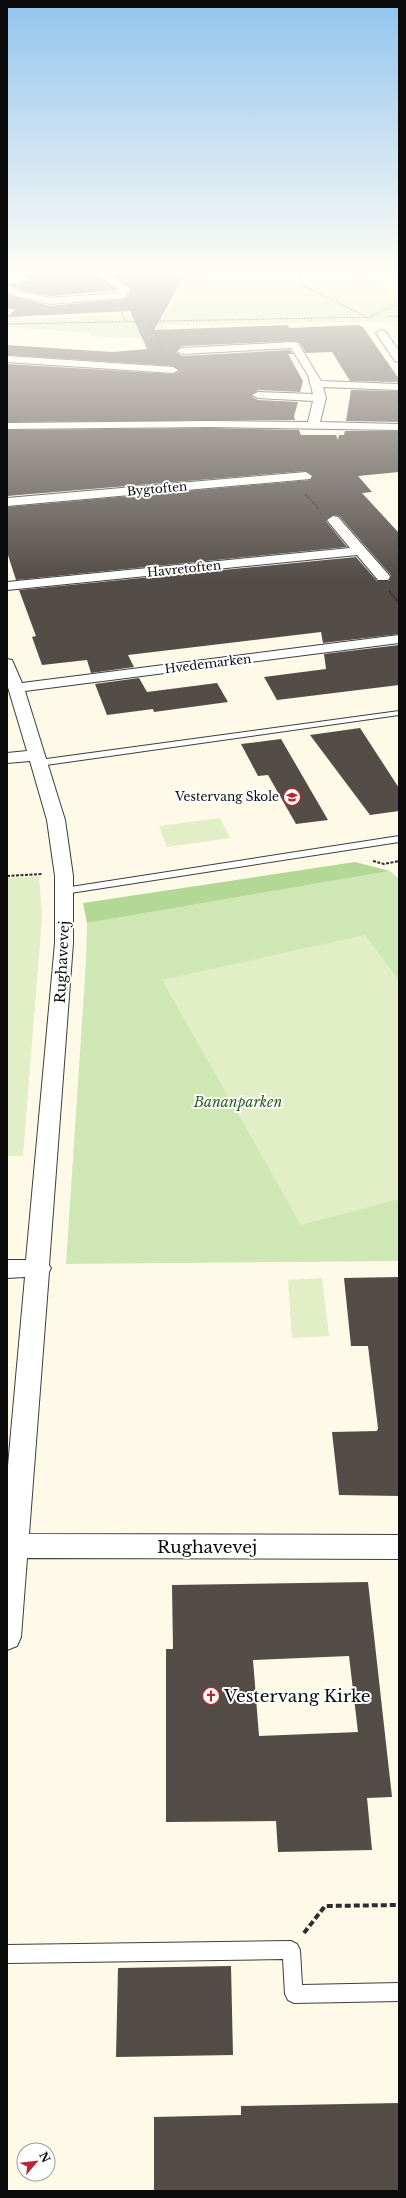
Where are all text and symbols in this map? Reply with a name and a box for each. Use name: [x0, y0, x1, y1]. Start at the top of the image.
street label: Bygtoften: [126, 478, 188, 499]
street label: Havretoften: [146, 557, 222, 580]
street label: Hvedemarken: [164, 651, 252, 676]
school or university icon: Vestervang Skole: [282, 787, 302, 807]
place label: Vestervang Skole: [174, 789, 279, 804]
street label: Rughavevej: [51, 920, 73, 1004]
park label: Bananparken: [193, 1093, 282, 1111]
street label: Rughavevej: [157, 1537, 257, 1558]
church icon: Vestervang Kirke: [201, 1686, 221, 1706]
place label: Vestervang Kirke: [223, 1686, 371, 1707]
north arrow: [16, 2142, 56, 2182]
text: N: [36, 2149, 54, 2166]

